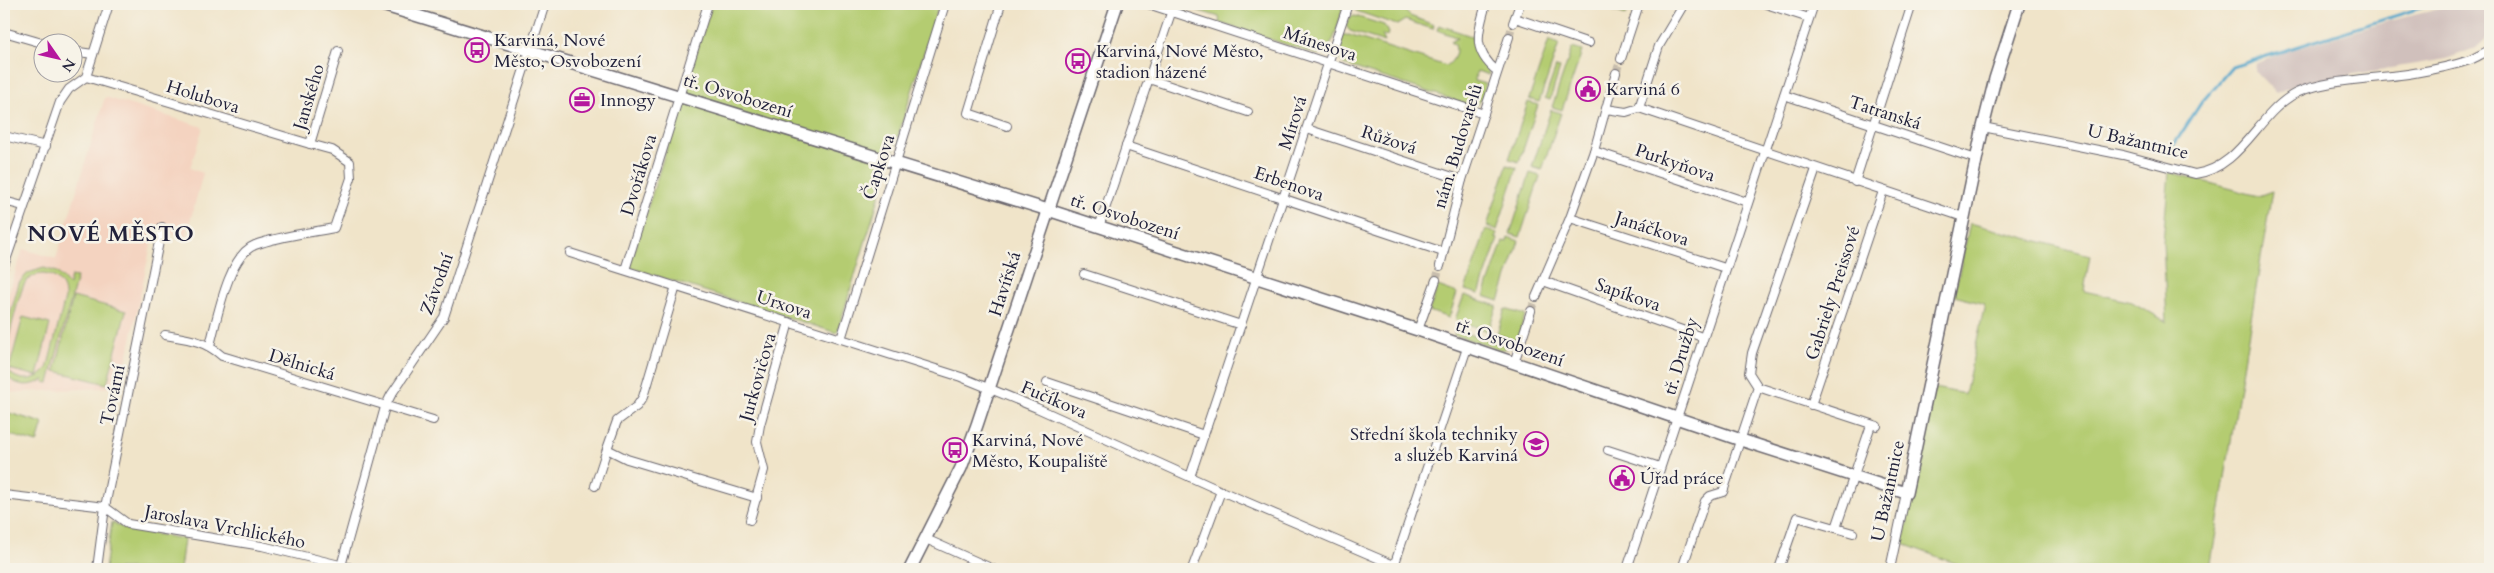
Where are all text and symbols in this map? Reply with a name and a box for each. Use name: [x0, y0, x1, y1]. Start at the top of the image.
street label: Mánesova: [1280, 20, 1360, 68]
place label: Karviná, Nové Město, Osvobození: [494, 28, 641, 74]
north arrow: [32, 32, 82, 82]
bus stop icon: Karviná, Nové Město, Osvobození: [464, 37, 490, 63]
place label: Karviná, Nové Město, stadion házené: [1096, 39, 1264, 85]
bus stop icon: Karviná, Nové Město, stadion házené: [1065, 48, 1091, 74]
text: N: [57, 55, 80, 75]
street label: Janského: [286, 61, 331, 136]
street label: tř. Osvobození: [680, 68, 796, 124]
street label: Holubova: [163, 74, 243, 120]
public building icon: Karviná 6: [1575, 76, 1601, 102]
place label: Karviná 6: [1606, 77, 1680, 102]
street label: nám. Budovatelů: [1427, 80, 1489, 211]
office icon: Innogy: [569, 87, 595, 113]
place label: Innogy: [600, 88, 656, 113]
street label: Tatranská: [1846, 90, 1925, 136]
street label: Mírová: [1273, 93, 1313, 153]
street label: U Bažantnice: [2085, 118, 2191, 166]
street label: Růžová: [1358, 119, 1420, 161]
street label: Dvořákova: [615, 131, 663, 219]
street label: Čapkova: [857, 131, 901, 203]
street label: Purkyňova: [1632, 138, 1719, 188]
street label: Erbenova: [1251, 160, 1327, 208]
street label: tř. Osvobození: [1067, 188, 1183, 246]
street label: Janáčkova: [1609, 204, 1692, 253]
district label: NOVÉ MĚSTO: [27, 219, 195, 249]
street label: Gabriely Preissové: [1799, 223, 1867, 363]
street label: Havířská: [983, 248, 1027, 320]
street label: Závodní: [414, 250, 460, 318]
street label: Sapíkova: [1592, 272, 1664, 318]
street label: Urxova: [753, 284, 815, 326]
street label: tř. Osvobození: [1453, 313, 1567, 373]
street label: tř. Družby: [1657, 314, 1705, 398]
street label: Jurkovičova: [733, 330, 783, 427]
street label: Dělnická: [266, 343, 339, 387]
street label: Tovární: [94, 362, 132, 428]
street label: Fučíkova: [1017, 375, 1091, 425]
place label: Střední škola techniky a služeb Karviná: [1350, 422, 1518, 468]
place label: Karviná, Nové Město, Koupaliště: [972, 428, 1108, 474]
school or university icon: Střední škola techniky a služeb Karviná: [1523, 431, 1549, 457]
bus stop icon: Karviná, Nové Město, Koupaliště: [942, 437, 968, 463]
street label: U Bažantnice: [1865, 438, 1911, 544]
public building icon: Úřad práce: [1609, 465, 1635, 491]
place label: Úřad práce: [1640, 466, 1724, 491]
street label: Jaroslava Vrchlického: [139, 499, 308, 555]

